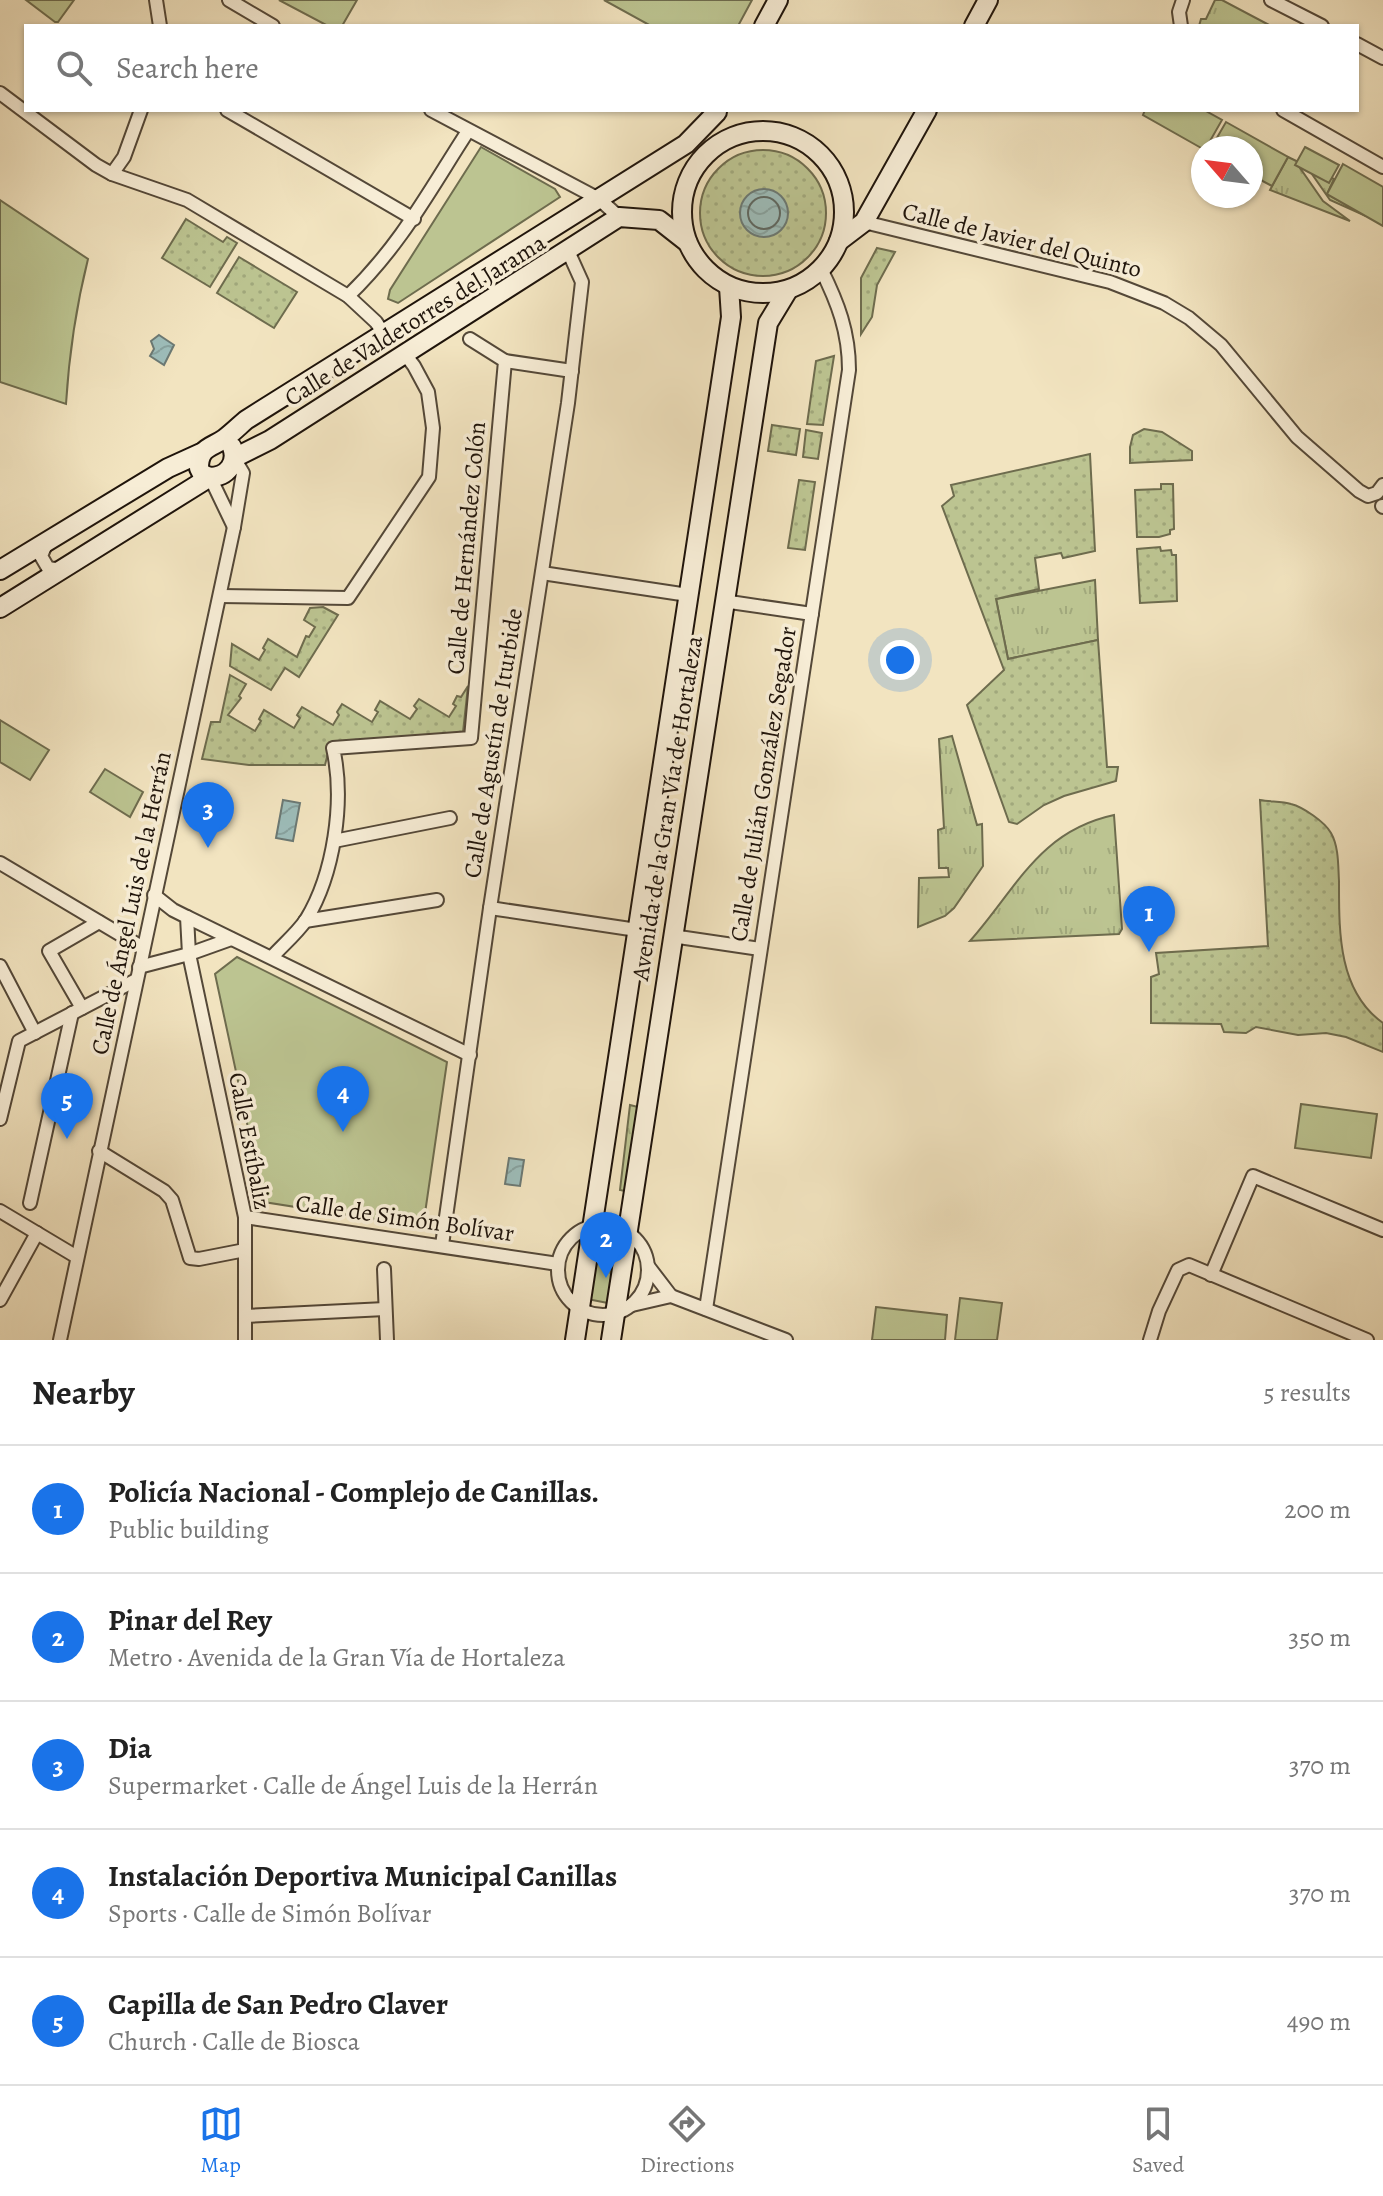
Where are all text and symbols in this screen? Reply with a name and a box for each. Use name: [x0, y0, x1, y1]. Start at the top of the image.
search box: [24, 24, 1359, 112]
icon: search: [52, 46, 96, 90]
text: Search here: [116, 48, 259, 88]
north arrow: [1191, 136, 1263, 208]
street label: Calle de Javier del Quinto: [899, 195, 1145, 285]
street label: Calle de Valdetorres del Jarama: [278, 226, 552, 414]
street label: Calle de Hernández Colón: [439, 420, 493, 676]
street label: Calle de Agustín de Iturbide: [456, 606, 530, 880]
street label: Calle de Julián González Segador: [722, 624, 804, 944]
street label: Avenida de la Gran Vía de Hortaleza: [624, 633, 710, 984]
your location: [880, 640, 920, 680]
street label: Calle de Ángel Luis de la Herrán: [83, 748, 179, 1058]
pin: 3: [182, 782, 234, 848]
pin: 1: [1123, 886, 1175, 952]
pin: 4: [317, 1066, 369, 1132]
street label: Calle Estíbaliz: [221, 1070, 279, 1212]
pin: 5: [41, 1073, 93, 1139]
street label: Calle de Simón Bolívar: [294, 1187, 516, 1249]
pin: 2: [580, 1212, 632, 1278]
text: Nearby: [32, 1369, 135, 1416]
text: 5 results: [1263, 1375, 1351, 1410]
text: Policía Nacional - Complejo de Canillas.: [108, 1472, 599, 1512]
text: 1: [53, 1492, 63, 1527]
text: 200 m: [1284, 1492, 1351, 1527]
text: Public building: [108, 1512, 269, 1547]
text: Pinar del Rey: [108, 1600, 272, 1640]
text: 2: [52, 1620, 64, 1655]
text: 350 m: [1288, 1620, 1351, 1655]
text: Metro · Avenida de la Gran Vía de Hortaleza: [108, 1640, 565, 1675]
text: Dia: [108, 1728, 152, 1768]
text: 3: [52, 1748, 64, 1783]
text: 370 m: [1289, 1748, 1351, 1783]
text: Supermarket · Calle de Ángel Luis de la Herrán: [108, 1768, 598, 1803]
text: Instalación Deportiva Municipal Canillas: [108, 1856, 617, 1896]
text: 4: [52, 1876, 64, 1911]
text: 370 m: [1289, 1876, 1351, 1911]
text: Sports · Calle de Simón Bolívar: [108, 1896, 431, 1931]
text: Capilla de San Pedro Claver: [108, 1984, 448, 2024]
text: 5: [52, 2004, 64, 2039]
text: 490 m: [1287, 2004, 1351, 2039]
text: Church · Calle de Biosca: [108, 2024, 360, 2059]
tab: Map: [199, 2102, 243, 2180]
tab: Directions: [640, 2102, 735, 2180]
tab: Saved: [1132, 2102, 1184, 2180]

